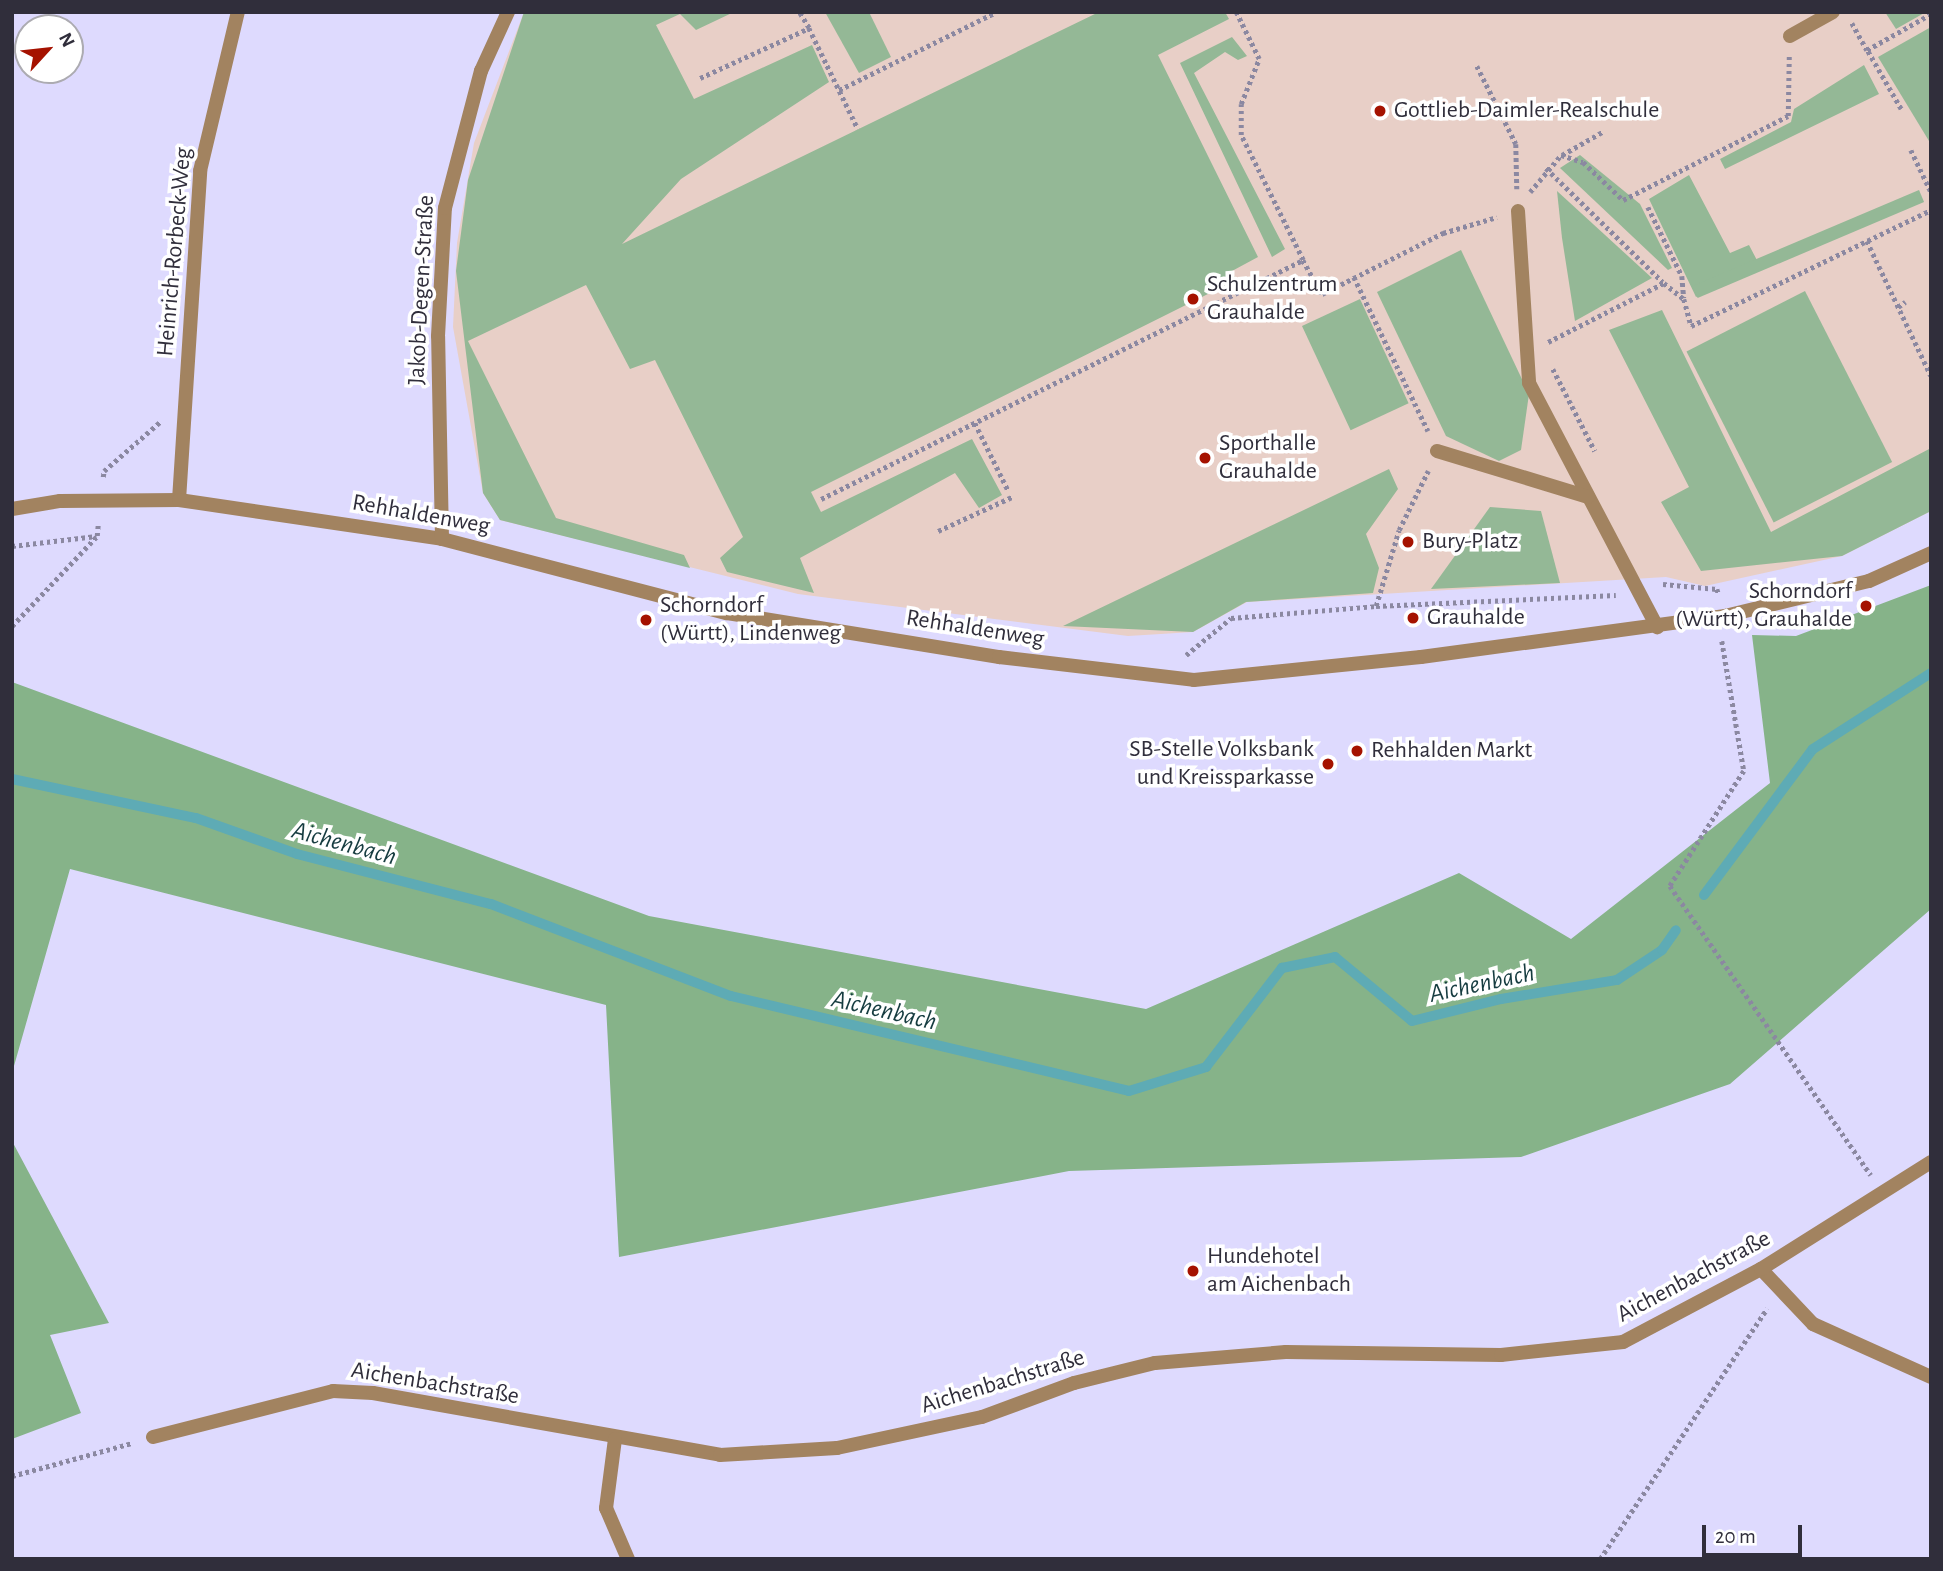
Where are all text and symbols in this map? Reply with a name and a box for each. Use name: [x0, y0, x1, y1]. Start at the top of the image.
north arrow: [14, 14, 84, 84]
text: N: [55, 30, 78, 50]
place label: Gottlieb-Daimler-Realschule: [1394, 97, 1659, 125]
marker: Gottlieb-Daimler-Realschule: [1372, 103, 1388, 119]
street label: Heinrich-Rorbeck-Weg: [152, 146, 198, 358]
street label: Jakob-Degen-Straße: [403, 194, 441, 386]
place label: Schulzentrum Grauhalde: [1207, 271, 1337, 327]
marker: Schulzentrum Grauhalde: [1185, 291, 1201, 307]
place label: Sporthalle Grauhalde: [1219, 430, 1317, 486]
marker: Sporthalle Grauhalde: [1197, 450, 1213, 466]
street label: Rehhaldenweg: [350, 489, 492, 541]
place label: Bury-Platz: [1422, 528, 1518, 556]
marker: Bury-Platz: [1400, 534, 1416, 550]
place label: Schorndorf (Württ), Grauhalde: [1675, 578, 1852, 634]
place label: Schorndorf (Württ), Lindenweg: [660, 592, 841, 648]
marker: Schorndorf (Württ), Grauhalde: [1858, 598, 1874, 614]
street label: Rehhaldenweg: [904, 604, 1046, 654]
place label: Grauhalde: [1427, 604, 1525, 632]
marker: Grauhalde: [1405, 610, 1421, 626]
marker: Schorndorf (Württ), Lindenweg: [638, 612, 654, 628]
place label: SB-Stelle Volksbank und Kreissparkasse: [1129, 736, 1314, 792]
place label: Rehhalden Markt: [1371, 737, 1532, 765]
marker: Rehhalden Markt: [1349, 743, 1365, 759]
marker: SB-Stelle Volksbank und Kreissparkasse: [1320, 756, 1336, 772]
water label: Aichenbach: [288, 815, 400, 873]
water label: Aichenbach: [1427, 958, 1537, 1010]
water label: Aichenbach: [829, 984, 939, 1038]
street label: Aichenbachstraße: [1612, 1225, 1776, 1329]
place label: Hundehotel am Aichenbach: [1207, 1243, 1351, 1299]
marker: Hundehotel am Aichenbach: [1185, 1263, 1201, 1279]
street label: Aichenbachstraße: [918, 1343, 1088, 1421]
street label: Aichenbachstraße: [349, 1357, 521, 1411]
scale bar: [1705, 1512, 1805, 1556]
text: 20 m: [1715, 1526, 1756, 1547]

